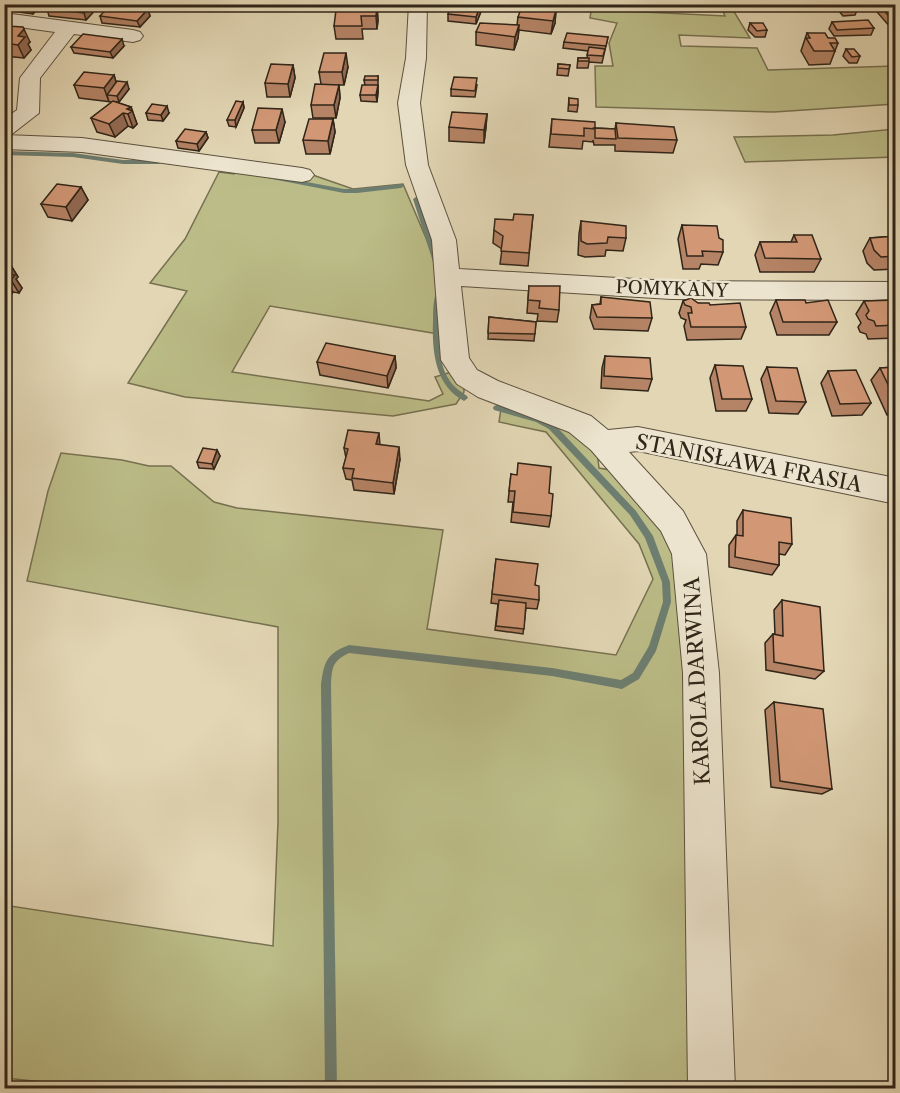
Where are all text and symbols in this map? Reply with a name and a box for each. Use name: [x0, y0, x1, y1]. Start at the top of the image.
street label: POMYKANY: [615, 276, 730, 302]
street label: STANISŁAWA FRASIA: [634, 429, 865, 497]
street label: KAROLA DARWINA: [679, 576, 715, 786]

